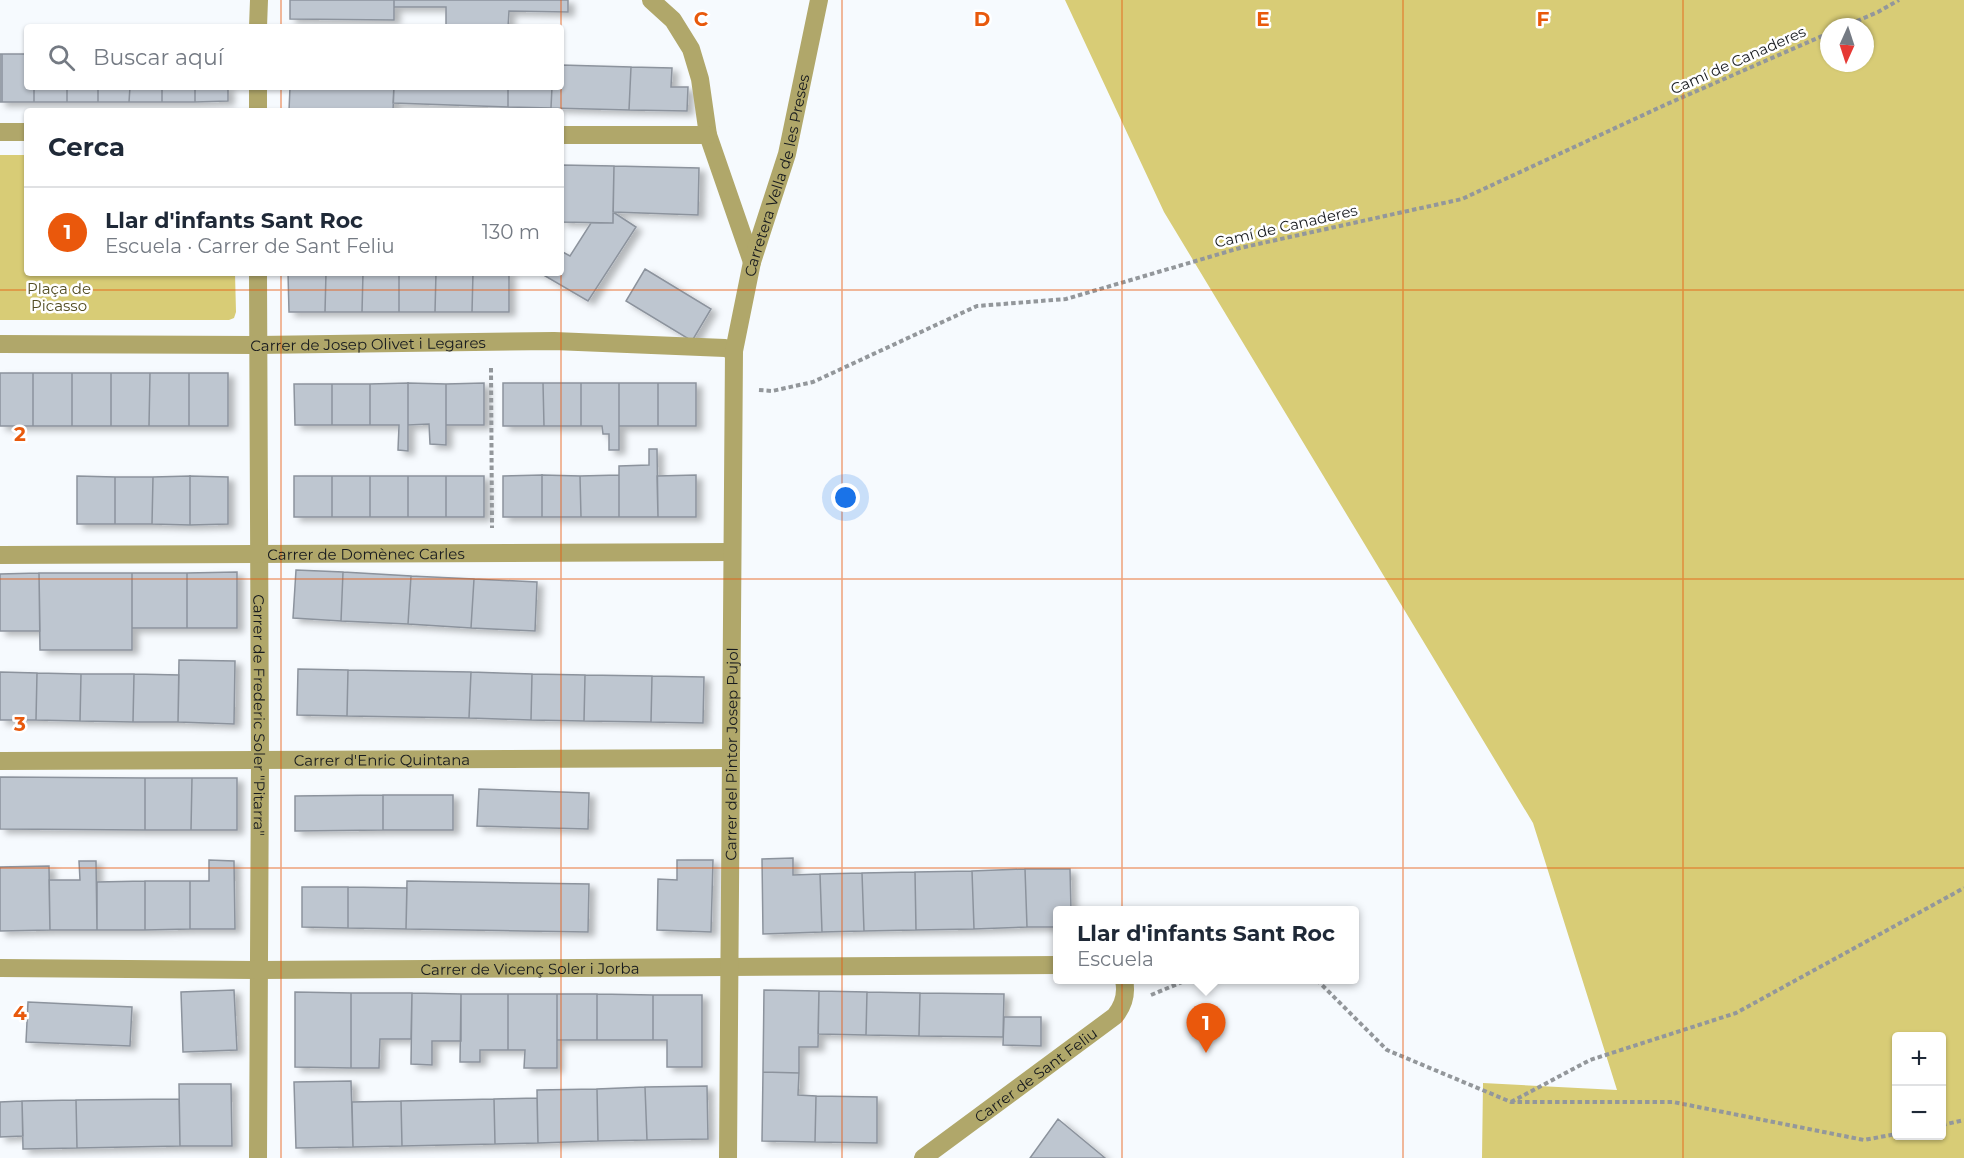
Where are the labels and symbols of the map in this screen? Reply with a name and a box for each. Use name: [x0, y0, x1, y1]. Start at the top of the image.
text: C: [694, 7, 709, 31]
text: D: [974, 7, 990, 31]
text: E: [1256, 7, 1270, 31]
text: F: [1537, 7, 1550, 31]
north arrow: [1820, 18, 1874, 72]
street label: Camí de Canaderes: [1667, 22, 1809, 98]
street label: Carretera Vella de les Preses: [740, 72, 813, 278]
street label: Camí de Canaderes: [1213, 200, 1359, 252]
park label: Plaça de Picasso: [27, 279, 91, 315]
street label: Carrer de Josep Olivet i Legares: [250, 332, 486, 355]
text: 2: [14, 422, 26, 446]
your location: [831, 483, 860, 512]
street label: Carrer de Domènec Carles: [267, 544, 465, 563]
street label: Carrer de Frederic Soler "Pitarra": [250, 594, 270, 836]
street label: Carrer del Pintor Josep Pujol: [721, 647, 741, 861]
text: 3: [13, 712, 26, 736]
street label: Carrer d'Enric Quintana: [294, 750, 470, 769]
street label: Carrer de Vicenç Soler i Jorba: [420, 958, 640, 978]
text: 4: [13, 1001, 27, 1025]
pin: 1: [1186, 1004, 1226, 1053]
street label: Carrer de Sant Feliu: [970, 1023, 1101, 1126]

